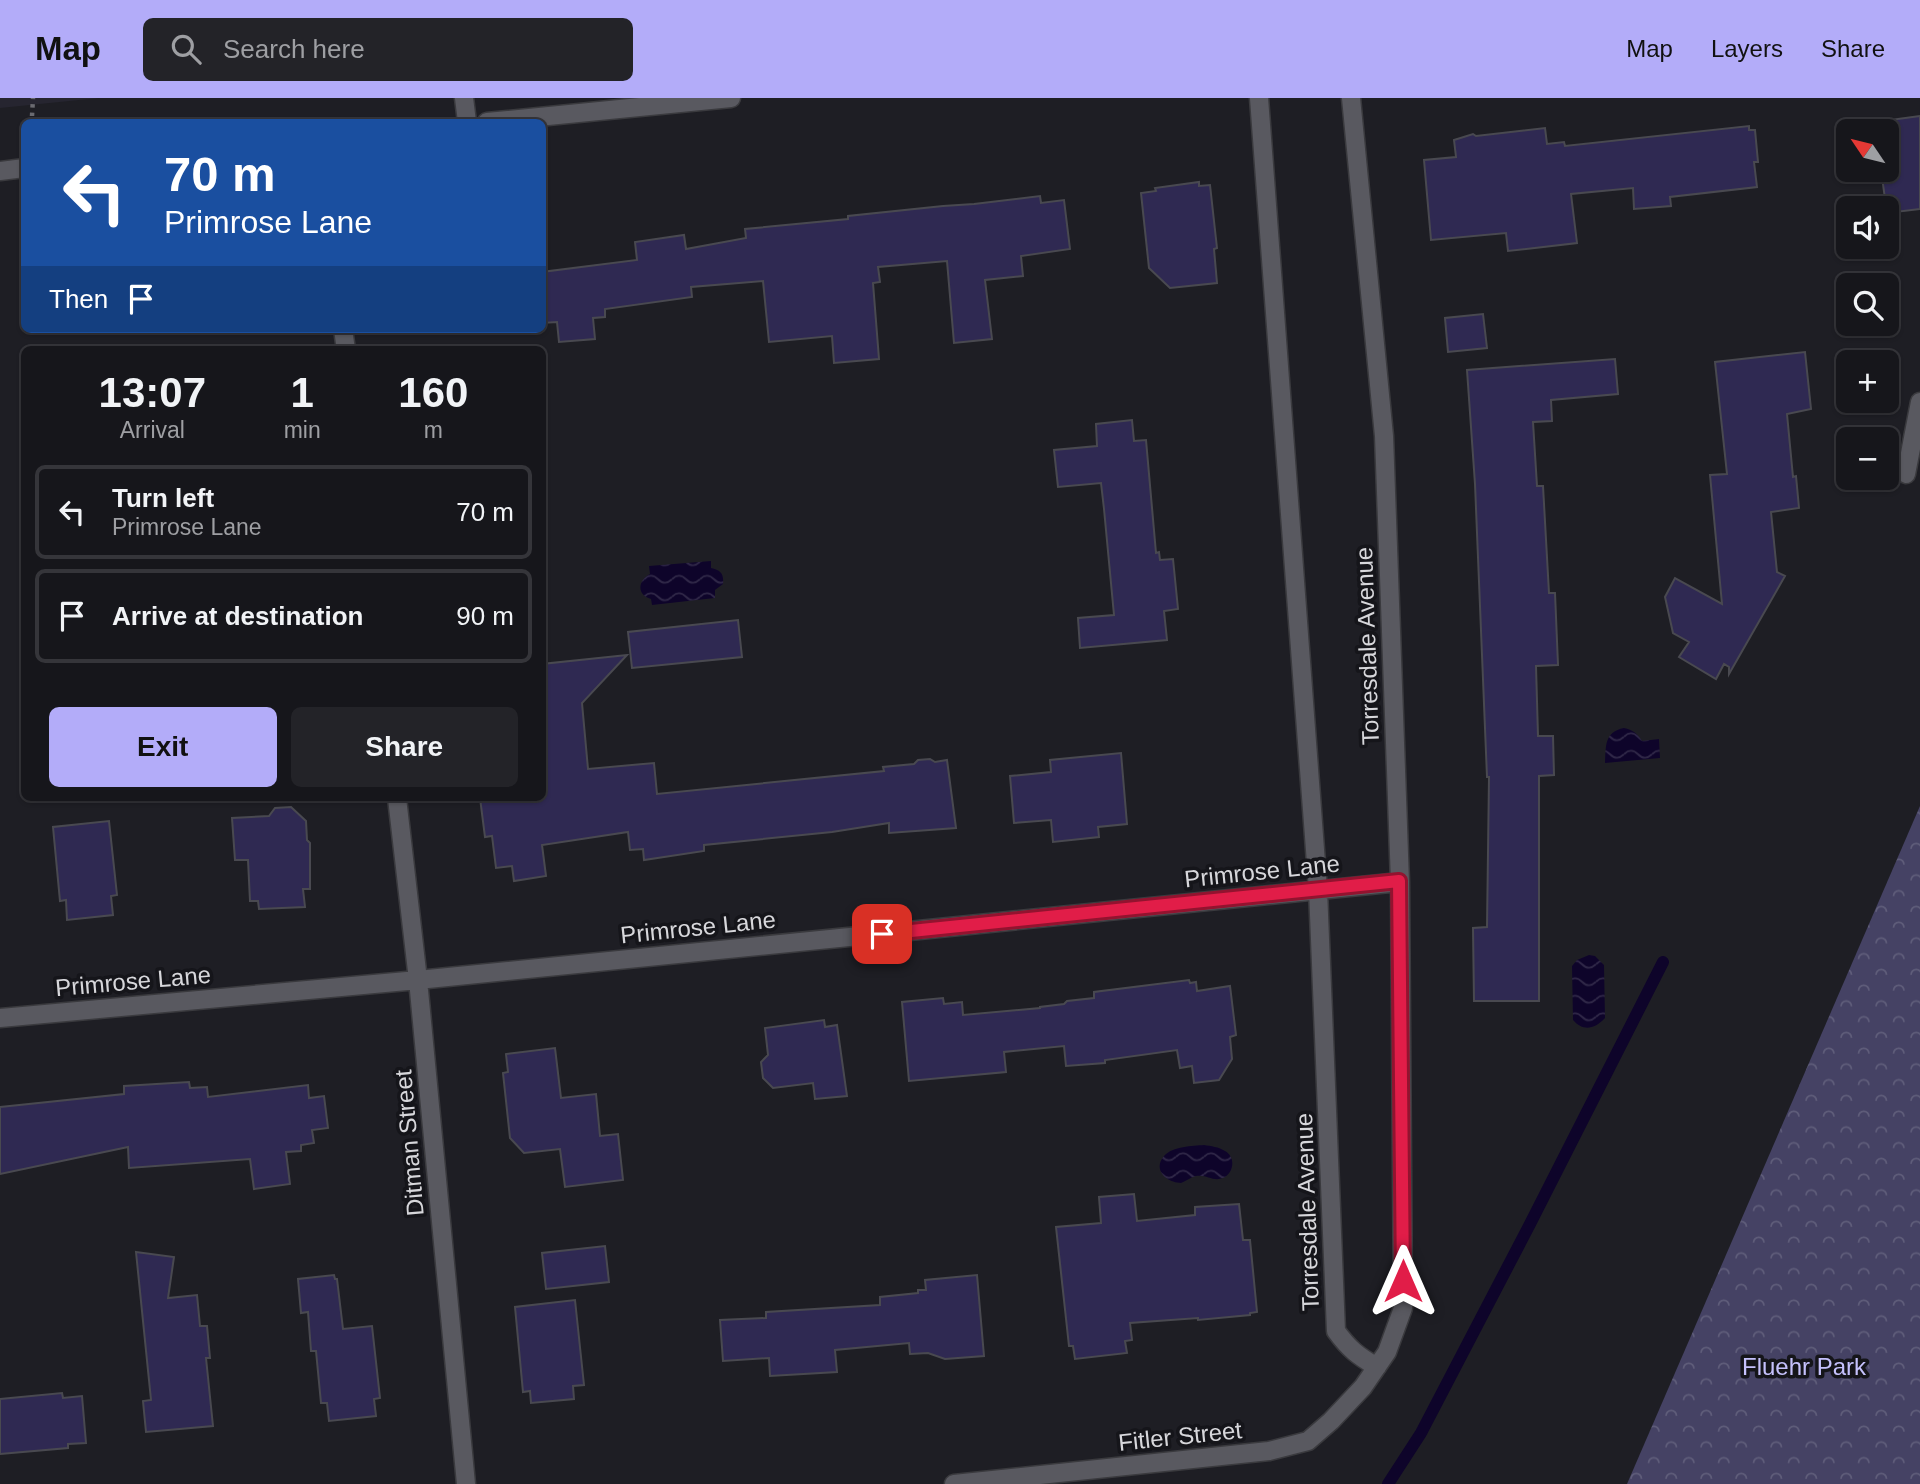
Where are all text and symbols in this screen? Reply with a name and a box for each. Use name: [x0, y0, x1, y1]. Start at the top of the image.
search box: [143, 18, 633, 81]
text: Map: [35, 30, 101, 67]
icon: search: [167, 30, 205, 68]
text: Search here: [223, 34, 365, 64]
text: Map: [1626, 35, 1673, 62]
text: Layers: [1711, 35, 1783, 62]
text: Share: [1821, 35, 1885, 62]
north arrow: [1836, 119, 1899, 182]
map controls: [1836, 119, 1899, 490]
icon: left: [49, 147, 140, 238]
text: 70 m: [164, 147, 276, 201]
button: sound: [1836, 196, 1899, 259]
text: Primrose Lane: [164, 204, 372, 240]
button: search: [1836, 273, 1899, 336]
icon: arrive: [122, 280, 160, 318]
text: Then: [49, 284, 108, 314]
button: +: [1836, 350, 1899, 413]
text: 13:07: [99, 369, 206, 416]
text: 1: [290, 369, 314, 416]
text: 160: [398, 369, 468, 416]
text: Arrival: [120, 417, 185, 443]
text: min: [284, 417, 321, 443]
text: m: [424, 417, 443, 443]
button: −: [1836, 427, 1899, 490]
text: Turn left: [112, 483, 214, 513]
icon: left: [53, 493, 91, 531]
text: 70 m: [456, 497, 514, 527]
text: Primrose Lane: [112, 514, 262, 540]
street label: Torresdale Avenue: [1350, 546, 1384, 746]
icon: arrive: [53, 597, 91, 635]
text: Arrive at destination: [112, 601, 363, 631]
text: 90 m: [456, 601, 514, 631]
button: Exit: [49, 707, 277, 787]
button: Share: [291, 707, 518, 787]
street label: Primrose Lane: [1183, 849, 1341, 893]
pin: [852, 904, 912, 964]
street label: Primrose Lane: [619, 905, 777, 949]
icon: arrive: [863, 915, 901, 953]
street label: Primrose Lane: [54, 961, 212, 1001]
street label: Ditman Street: [389, 1068, 429, 1217]
street label: Torresdale Avenue: [1290, 1112, 1324, 1312]
position arrow: [1366, 1244, 1440, 1318]
park label: Fluehr Park: [1742, 1353, 1867, 1380]
street label: Fitler Street: [1117, 1416, 1243, 1456]

